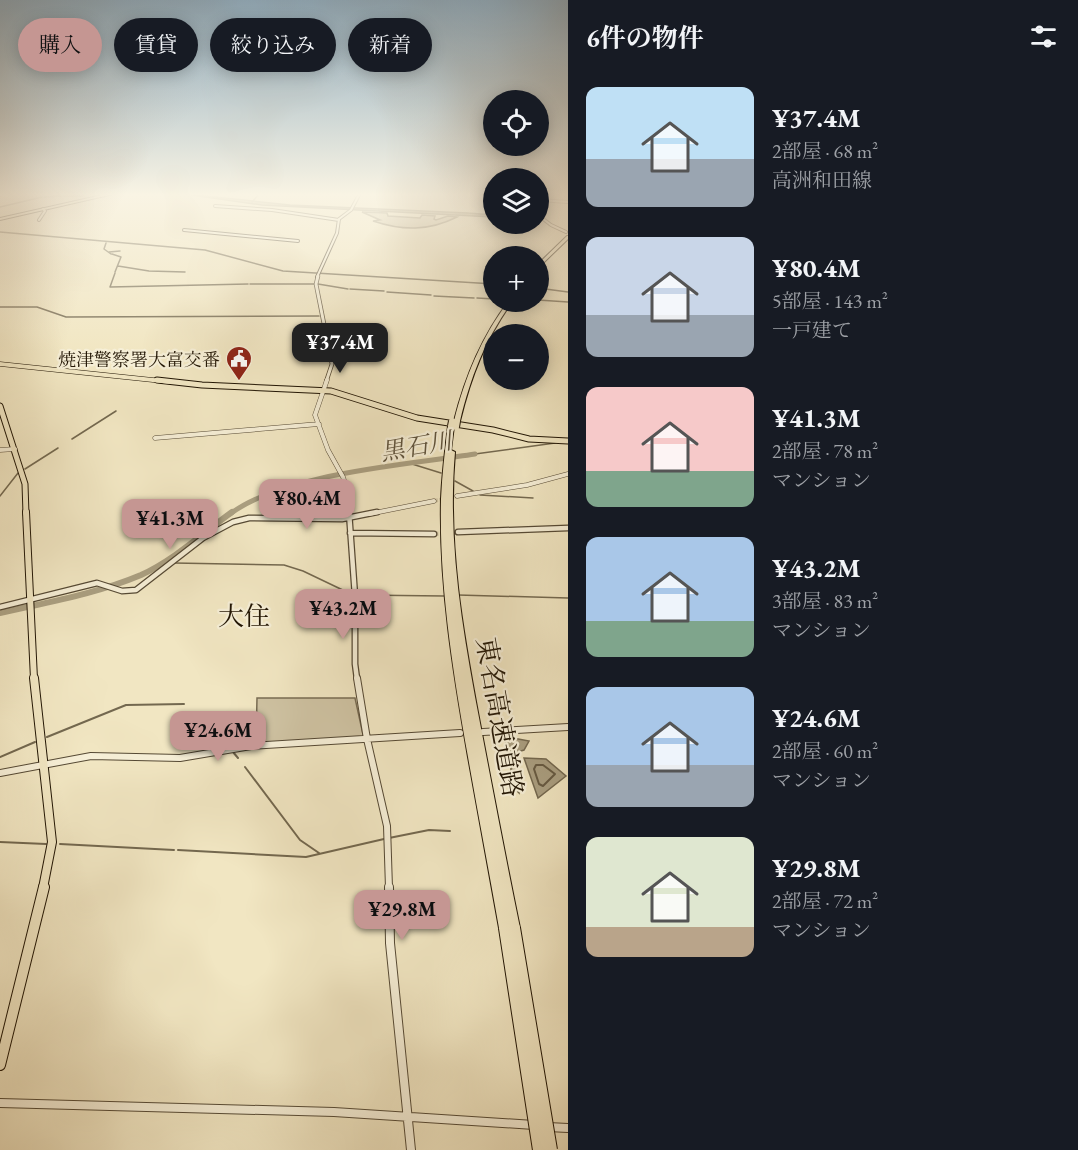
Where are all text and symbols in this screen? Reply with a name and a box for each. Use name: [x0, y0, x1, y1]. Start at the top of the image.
chip: 購入: [18, 18, 102, 72]
chip: 賃貸: [114, 18, 198, 72]
chip: 絞り込み: [210, 18, 336, 72]
chip: 新着: [348, 18, 432, 72]
icon: filters: [1027, 20, 1060, 53]
text: 6件の物件: [586, 21, 704, 55]
map controls: [483, 90, 549, 390]
button: locate: [483, 90, 549, 156]
text: ¥37.4M: [772, 101, 861, 135]
icon: home: [634, 111, 706, 183]
text: 2部屋 · 68 m²: [772, 138, 878, 164]
text: 高洲和田線: [772, 167, 872, 193]
button: layers: [483, 168, 549, 234]
button: +: [483, 246, 549, 312]
text: ¥80.4M: [772, 251, 861, 285]
icon: home: [634, 261, 706, 333]
text: 5部屋 · 143 m²: [772, 288, 888, 314]
text: 一戸建て: [772, 317, 852, 343]
pin: ¥37.4M: [291, 323, 389, 374]
button: −: [483, 324, 549, 390]
text: ¥37.4M: [306, 329, 374, 355]
public building icon: 焼津警察署大富交番: [224, 344, 254, 382]
place label: 焼津警察署大富交番: [58, 348, 220, 371]
text: ¥41.3M: [772, 401, 861, 435]
icon: home: [634, 411, 706, 483]
water label: 黒石川: [378, 424, 457, 468]
text: 2部屋 · 78 m²: [772, 438, 878, 464]
text: マンション: [772, 467, 871, 493]
pin: ¥80.4M: [258, 479, 356, 530]
text: ¥80.4M: [273, 485, 341, 511]
pin: ¥41.3M: [121, 499, 219, 550]
text: ¥41.3M: [136, 505, 204, 531]
text: ¥43.2M: [772, 551, 861, 585]
icon: home: [634, 561, 706, 633]
text: 3部屋 · 83 m²: [772, 588, 878, 614]
pin: ¥43.2M: [294, 589, 392, 640]
text: ¥43.2M: [309, 595, 377, 621]
district label: 大住: [218, 599, 270, 633]
text: マンション: [772, 617, 871, 643]
street label: 東名高速道路: [469, 634, 531, 800]
text: ¥24.6M: [772, 701, 861, 735]
pin: ¥24.6M: [169, 711, 267, 762]
icon: home: [634, 711, 706, 783]
text: ¥24.6M: [184, 717, 252, 743]
text: 2部屋 · 60 m²: [772, 738, 878, 764]
text: マンション: [772, 767, 871, 793]
text: ¥29.8M: [772, 851, 861, 885]
icon: home: [634, 861, 706, 933]
text: 2部屋 · 72 m²: [772, 888, 878, 914]
pin: ¥29.8M: [353, 890, 451, 941]
text: ¥29.8M: [368, 896, 436, 922]
text: マンション: [772, 917, 871, 943]

